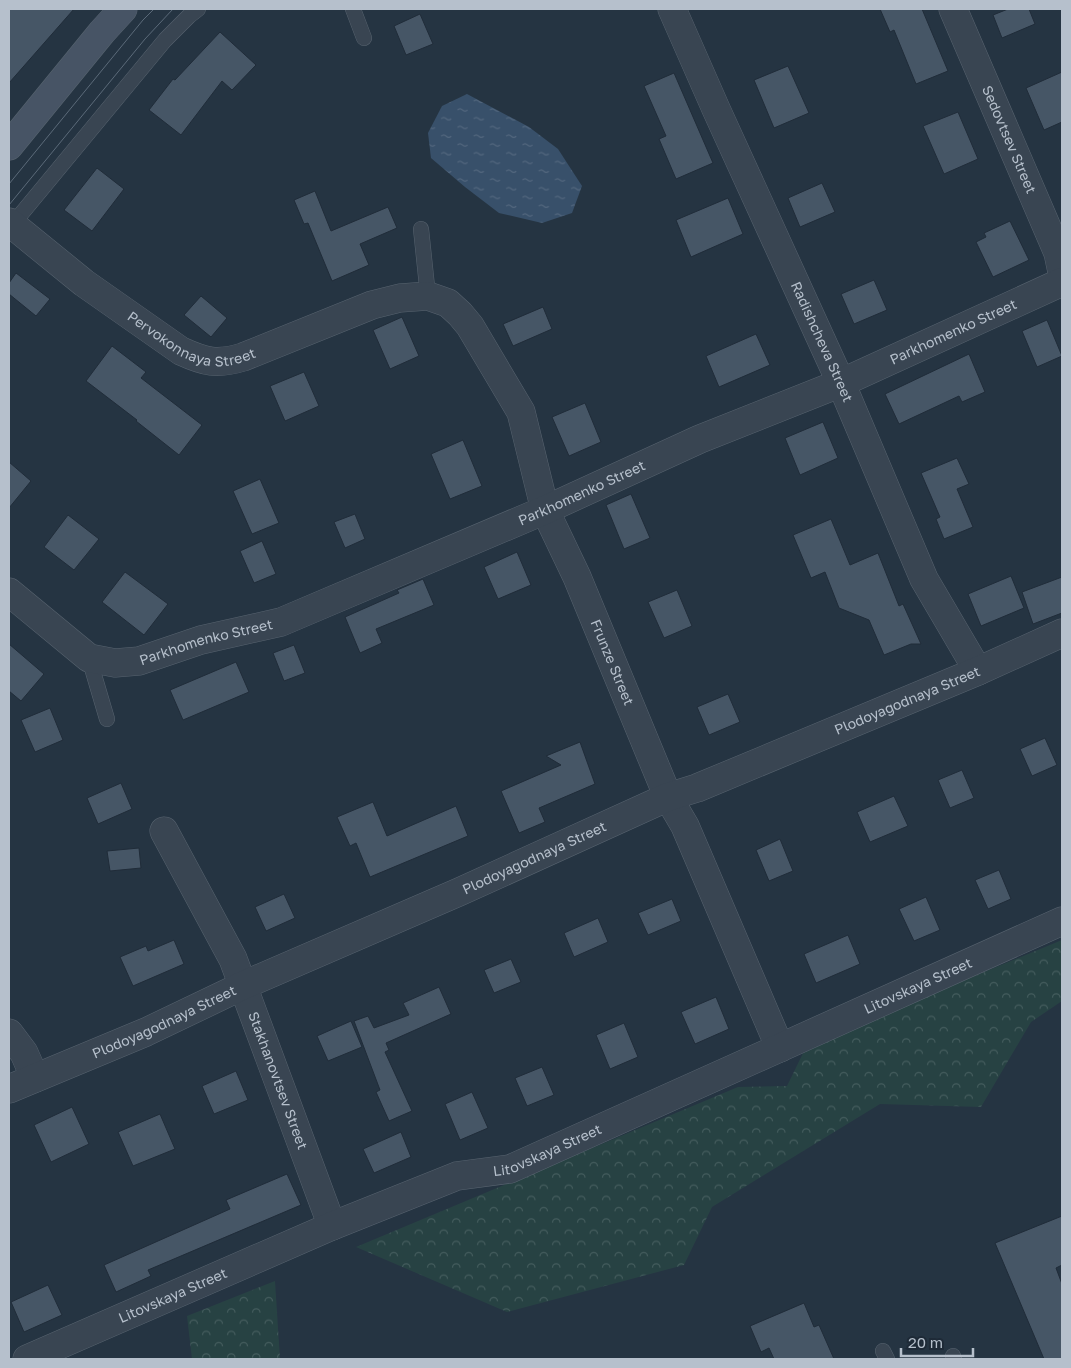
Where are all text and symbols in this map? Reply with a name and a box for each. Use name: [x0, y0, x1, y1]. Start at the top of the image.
street label: Sedovtsev Street: [979, 83, 1040, 196]
street label: Radishcheva Street: [788, 279, 857, 404]
street label: Parkhomenko Street: [887, 295, 1019, 368]
street label: Pervokonnaya Street: [125, 307, 258, 370]
street label: Parkhomenko Street: [515, 456, 648, 528]
street label: Parkhomenko Street: [137, 615, 274, 668]
street label: Frunze Street: [587, 617, 638, 708]
street label: Plodoyagodnaya Street: [832, 662, 982, 738]
street label: Plodoyagodnaya Street: [459, 817, 609, 897]
street label: Litovskaya Street: [861, 954, 974, 1017]
street label: Plodoyagodnaya Street: [89, 981, 238, 1061]
street label: Stakhanovtsev Street: [245, 1009, 312, 1151]
street label: Litovskaya Street: [492, 1120, 604, 1179]
street label: Litovskaya Street: [116, 1264, 229, 1326]
scale bar: [901, 1326, 974, 1358]
text: 20 m: [908, 1333, 943, 1351]

